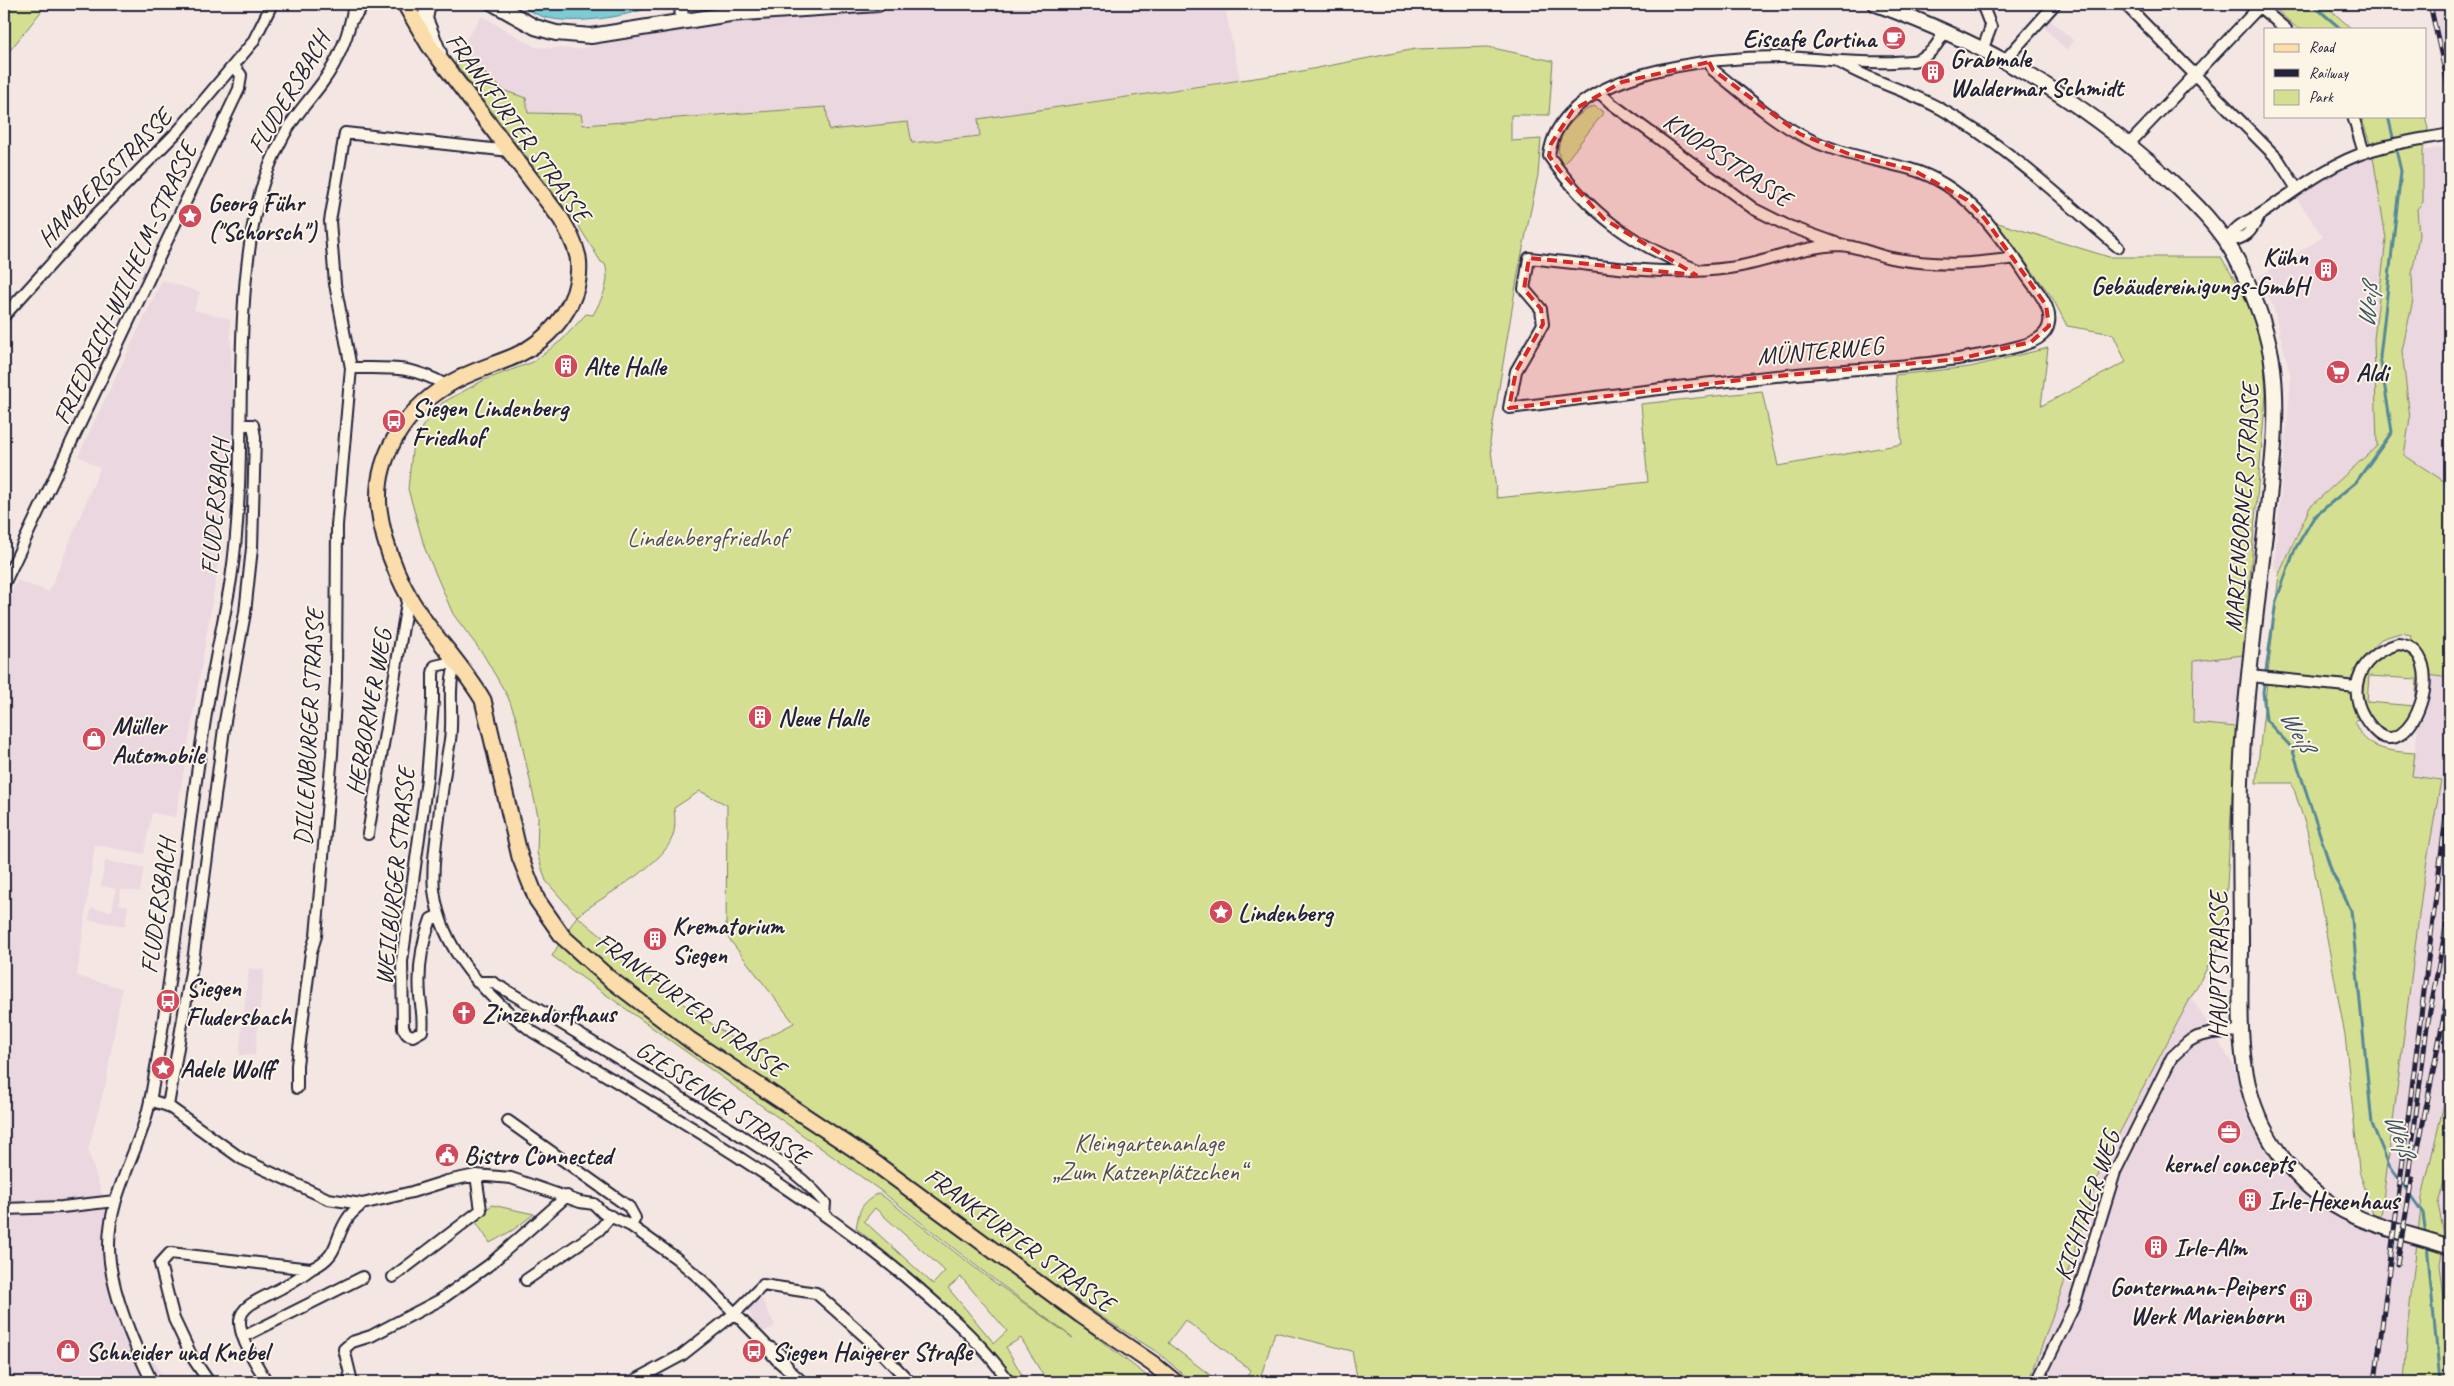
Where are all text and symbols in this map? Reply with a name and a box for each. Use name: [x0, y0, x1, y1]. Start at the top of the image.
street label: FLUDERSBACH: [240, 23, 339, 159]
place label: Eiscafe Cortina: [1743, 23, 1879, 55]
cafe icon: Eiscafe Cortina: [1881, 25, 1907, 51]
street label: FRANKFURTER STRASSE: [439, 26, 600, 231]
legend: [2264, 28, 2426, 118]
text: Road: [2309, 38, 2336, 57]
place label: Grabmale Waldermar Schmidt: [1950, 43, 2126, 104]
building icon: Grabmale Waldermar Schmidt: [1920, 59, 1946, 85]
text: Railway: [2309, 64, 2350, 83]
text: Park: [2309, 88, 2334, 107]
street label: HAMBERGSTRASSE: [31, 100, 181, 254]
street label: KNOPSSTRASSE: [1657, 105, 1800, 216]
street label: FRIEDRICH-WILHELM-STRASSE: [46, 134, 206, 429]
place label: Georg Führ ("Schorsch"): [208, 187, 318, 248]
place icon: Georg Führ ("Schorsch"): [177, 203, 203, 229]
place label: Kühn Gebäudereinigungs-GmbH: [2091, 241, 2313, 302]
building icon: Kühn Gebäudereinigungs-GmbH: [2313, 257, 2339, 283]
water label: Weiß: [2349, 276, 2387, 329]
street label: MÜNTERWEG: [1756, 329, 1887, 372]
place label: Alte Halle: [584, 351, 667, 383]
building icon: Alte Halle: [553, 353, 579, 379]
place label: Aldi: [2356, 357, 2391, 389]
supermarket icon: Aldi: [2325, 359, 2351, 385]
street label: MARIENBORNER STRASSE: [2217, 380, 2267, 633]
place label: Siegen Lindenberg Friedhof: [412, 392, 571, 453]
bus stop icon: Siegen Lindenberg Friedhof: [381, 408, 407, 434]
street label: FLUDERSBACH: [193, 434, 237, 576]
park label: Lindenbergfriedhof: [627, 522, 791, 554]
street label: DILLENBURGER STRASSE: [287, 605, 331, 846]
street label: HERBORNER WEG: [339, 624, 400, 798]
place label: Neue Halle: [778, 702, 870, 734]
building icon: Neue Halle: [747, 704, 773, 730]
water label: Weiß: [2273, 704, 2326, 764]
place label: Müller Automobile: [112, 710, 206, 771]
shop icon: Müller Automobile: [81, 726, 107, 752]
street label: WEILBURGER STRASSE: [368, 763, 423, 986]
street label: FLUDERSBACH: [133, 833, 184, 975]
street label: HAUPTSTRASSE: [2203, 889, 2235, 1038]
place label: Lindenberg: [1238, 897, 1335, 929]
place icon: Lindenberg: [1208, 899, 1234, 925]
place label: Krematorium Siegen: [672, 910, 785, 971]
street label: FRANKFURTER STRASSE: [589, 925, 794, 1086]
building icon: Krematorium Siegen: [642, 926, 668, 952]
place label: Siegen Fludersbach: [186, 972, 292, 1033]
bus stop icon: Siegen Fludersbach: [155, 988, 181, 1014]
place label: Zinzendorfhaus: [482, 998, 618, 1030]
church icon: Zinzendorfhaus: [451, 1000, 477, 1026]
street label: GIESSENER STRASSE: [630, 1033, 818, 1174]
place label: Adele Wolff: [180, 1053, 280, 1085]
place icon: Adele Wolff: [150, 1055, 176, 1081]
water label: Weiß: [2376, 1108, 2425, 1167]
office icon: kernel concepts: [2216, 1119, 2242, 1145]
street label: KICHTALER WEG: [2046, 1124, 2128, 1284]
park label: Kleingartenanlage „Zum Katzenplätzchen“: [1052, 1127, 1251, 1188]
place label: Bistro Connected: [464, 1140, 617, 1172]
public building icon: Bistro Connected: [434, 1142, 460, 1168]
place label: kernel concepts: [2164, 1148, 2297, 1180]
street label: FRANKFURTER STRASSE: [918, 1160, 1123, 1321]
place label: Irle-Hexenhaus: [2268, 1185, 2401, 1217]
building icon: Irle-Hexenhaus: [2237, 1187, 2263, 1213]
place label: Irle-Alm: [2174, 1232, 2248, 1264]
building icon: Irle-Alm: [2143, 1234, 2169, 1260]
place label: Gontermann-Peipers Werk Marienborn: [2110, 1271, 2286, 1332]
building icon: Gontermann-Peipers Werk Marienborn: [2288, 1287, 2314, 1313]
place label: Schneider und Knebel: [86, 1336, 273, 1368]
place label: Siegen Haigerer Straße: [772, 1336, 974, 1368]
shop icon: Schneider und Knebel: [55, 1338, 81, 1364]
bus stop icon: Siegen Haigerer Straße: [741, 1338, 767, 1364]

